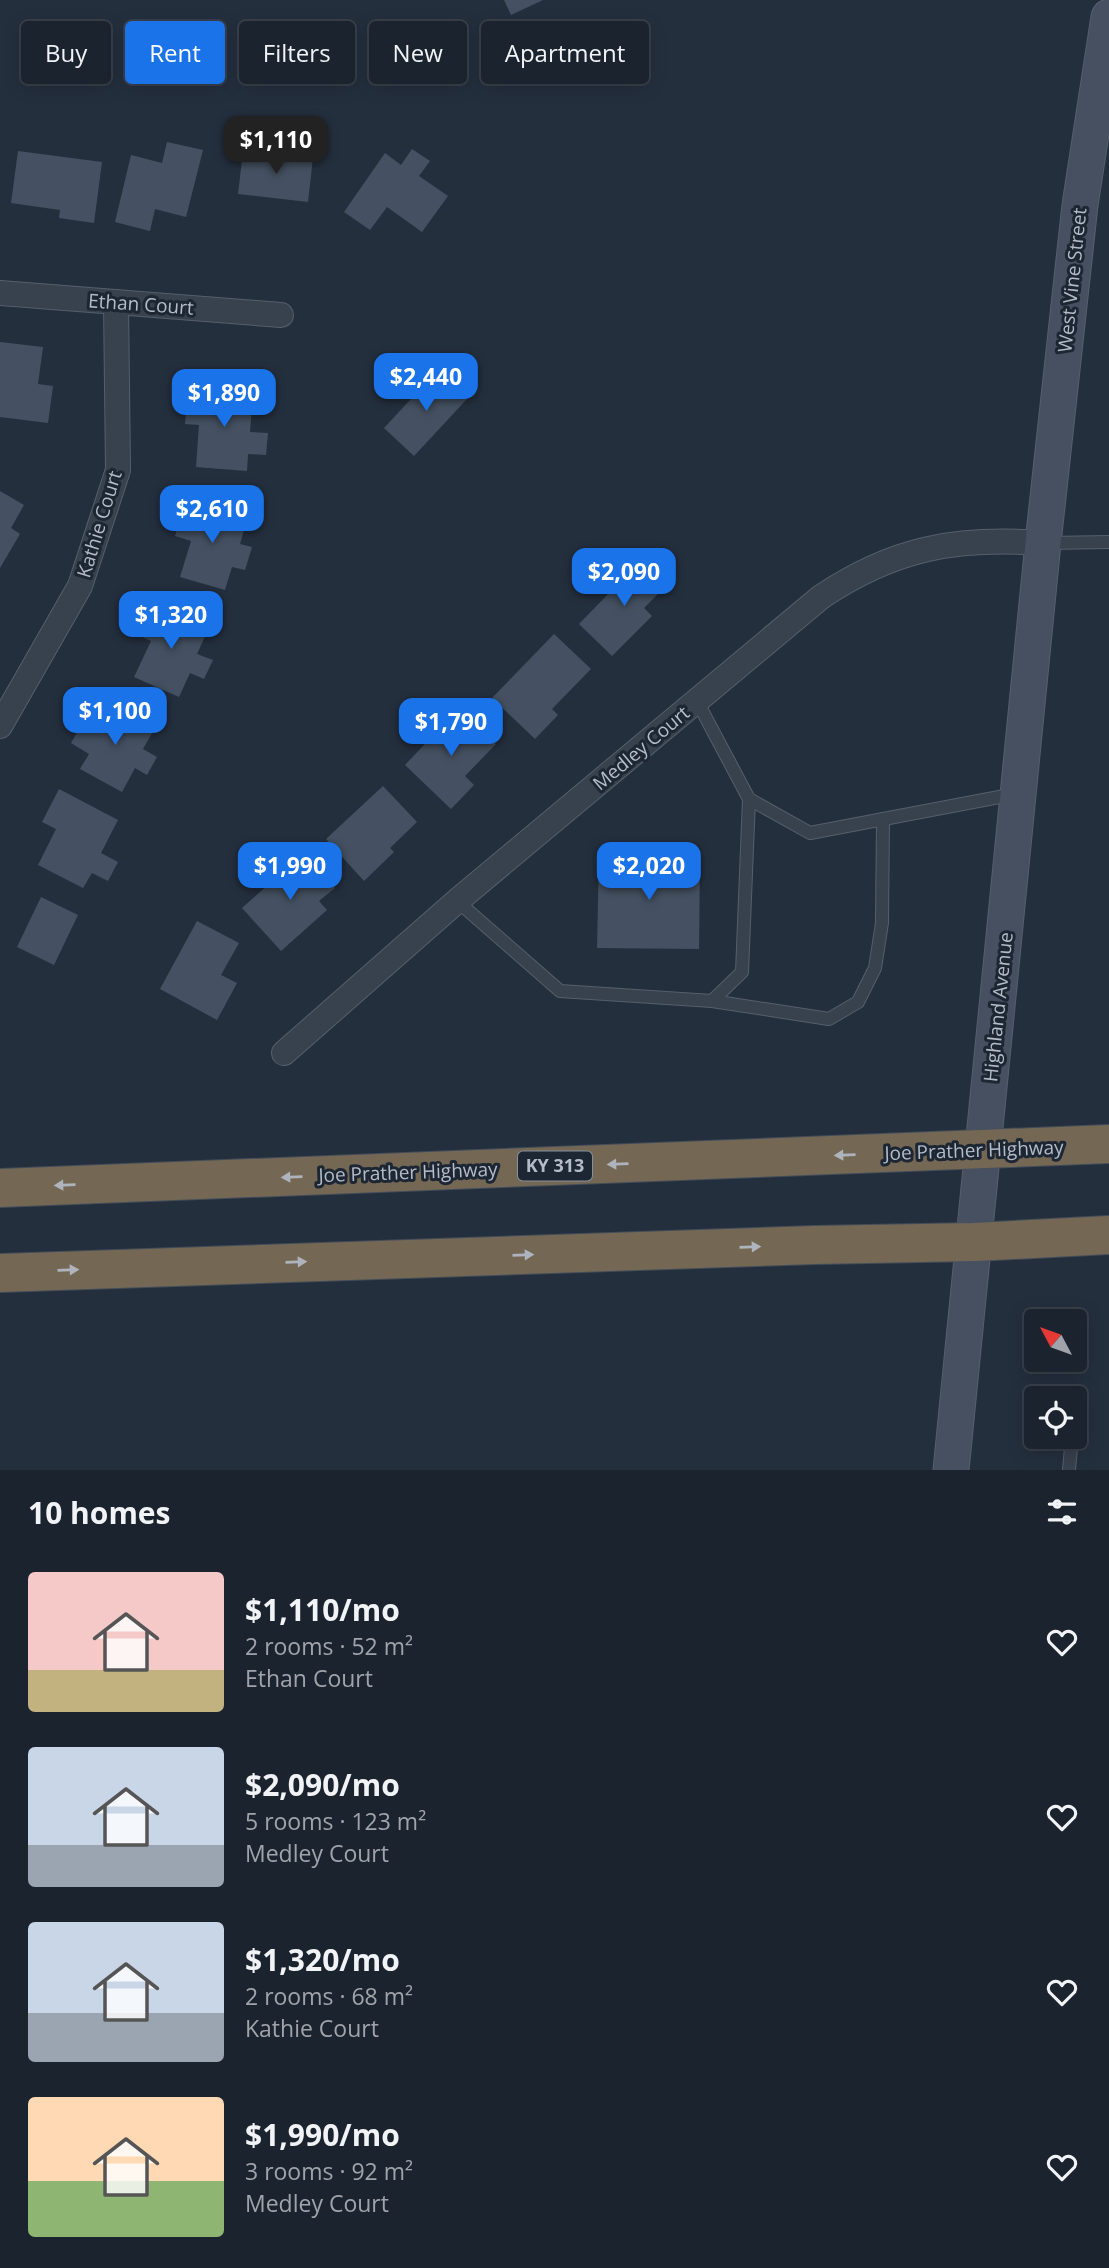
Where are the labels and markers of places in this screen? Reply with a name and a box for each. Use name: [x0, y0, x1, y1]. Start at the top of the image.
pin: $1,110: [219, 116, 333, 176]
pin: $2,440: [369, 354, 483, 413]
pin: $1,890: [167, 370, 281, 429]
pin: $2,610: [155, 486, 269, 545]
pin: $2,090: [567, 548, 681, 608]
pin: $1,320: [114, 592, 228, 651]
pin: $1,100: [58, 688, 172, 747]
pin: $1,790: [394, 698, 508, 758]
pin: $1,990: [233, 842, 347, 902]
pin: $2,020: [592, 842, 706, 902]

